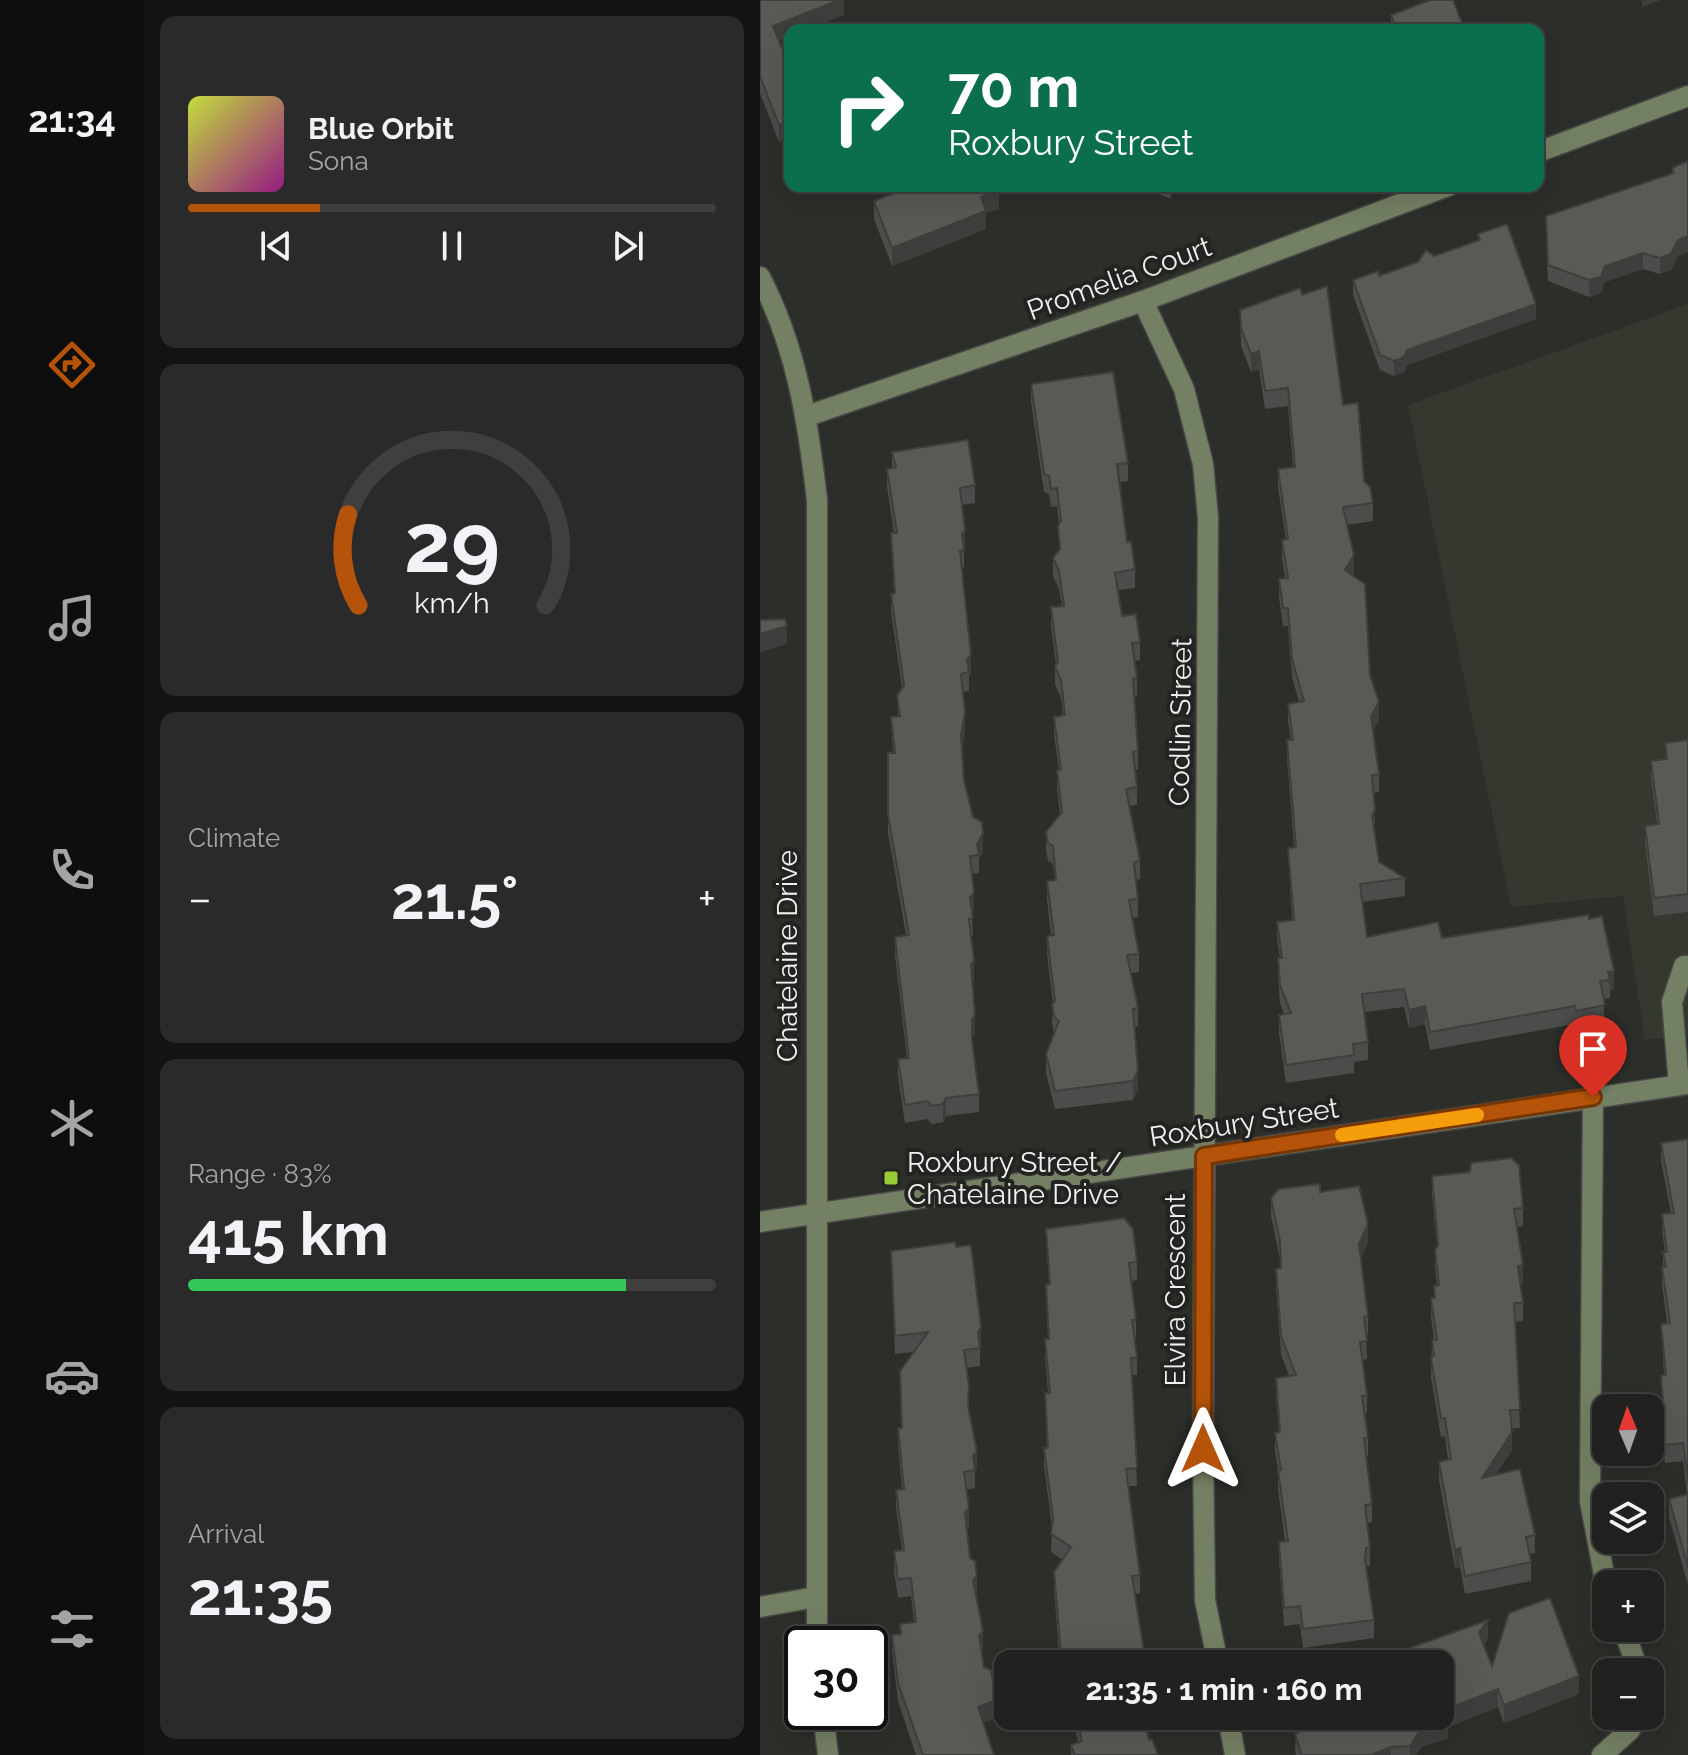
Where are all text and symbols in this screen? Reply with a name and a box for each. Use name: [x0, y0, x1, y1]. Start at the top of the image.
text: 70 m: [948, 54, 1079, 120]
icon: right: [816, 56, 920, 160]
text: 21:34: [28, 98, 116, 140]
text: Blue Orbit: [308, 111, 454, 146]
text: Roxbury Street: [948, 121, 1193, 163]
text: Sona: [308, 146, 369, 176]
icon: previous: [254, 224, 298, 268]
icon: pause: [430, 224, 474, 268]
icon: next: [606, 224, 650, 268]
street label: Promelia Court: [1023, 230, 1216, 327]
icon: directions: [44, 337, 100, 393]
text: 29: [404, 493, 500, 590]
text: km/h: [414, 586, 490, 620]
icon: music: [44, 590, 100, 646]
street label: Codlin Street: [1163, 637, 1198, 806]
text: Climate: [188, 823, 280, 853]
icon: phone: [44, 842, 100, 898]
street label: Chatelaine Drive: [771, 850, 804, 1062]
text: 21.5°: [391, 863, 518, 933]
text: −: [188, 873, 212, 924]
text: +: [698, 873, 716, 924]
pin: [1559, 1015, 1627, 1097]
icon: arrive: [1571, 1027, 1615, 1071]
street label: Roxbury Street: [1147, 1091, 1342, 1154]
icon: climate: [44, 1095, 100, 1151]
place label: Roxbury Street / Chatelaine Drive: [907, 1146, 1122, 1211]
text: Range · 83%: [188, 1159, 331, 1189]
marker: Roxbury Street / Chatelaine Drive: [882, 1169, 900, 1187]
street label: Elvira Crescent: [1159, 1193, 1192, 1387]
text: 415 km: [188, 1199, 389, 1269]
icon: car: [44, 1348, 100, 1404]
north arrow: [1592, 1394, 1664, 1466]
map controls: [1592, 1394, 1664, 1730]
position arrow: [1161, 1407, 1245, 1491]
button: layers: [1592, 1482, 1664, 1554]
text: Arrival: [188, 1519, 264, 1549]
text: 21:35: [188, 1559, 333, 1629]
button: +: [1592, 1570, 1664, 1642]
icon: filters: [44, 1601, 100, 1657]
speed limit sign: 30: [784, 1626, 888, 1730]
button: −: [1592, 1658, 1664, 1730]
text: 21:35 · 1 min · 160 m: [1085, 1672, 1363, 1707]

